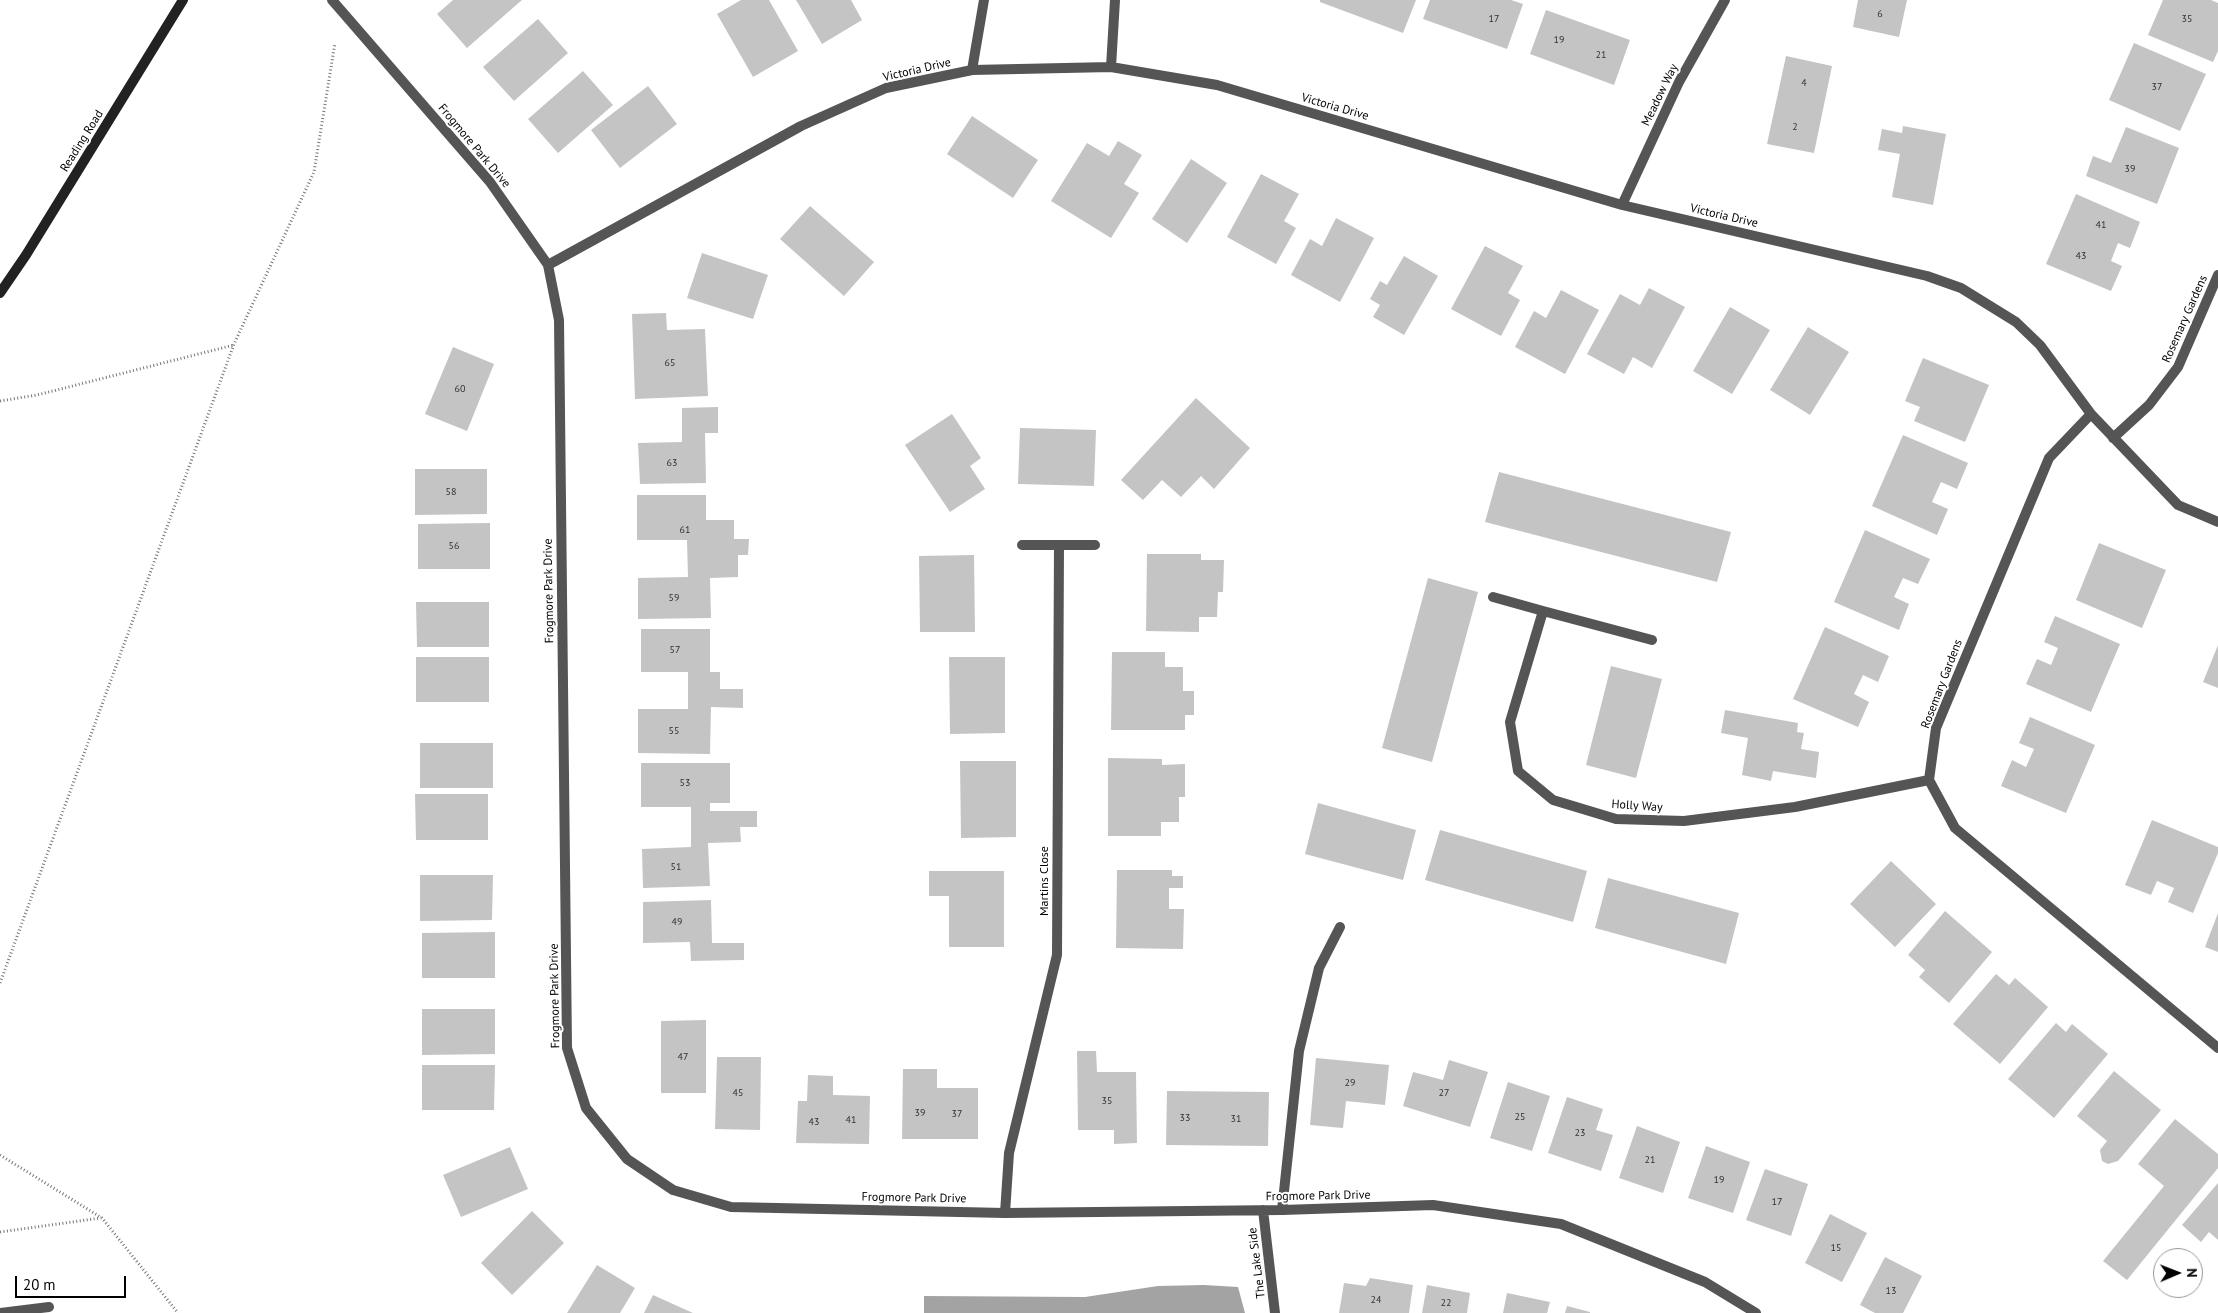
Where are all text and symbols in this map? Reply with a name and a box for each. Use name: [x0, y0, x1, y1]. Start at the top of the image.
house number: 6: [1877, 8, 1883, 20]
house number: 17: [1489, 13, 1499, 25]
house number: 35: [2182, 13, 2192, 25]
house number: 19: [1554, 34, 1564, 46]
house number: 21: [1596, 49, 1606, 61]
street label: Victoria Drive: [882, 55, 952, 85]
street label: Meadow Way: [1639, 62, 1681, 128]
house number: 4: [1801, 77, 1807, 89]
house number: 37: [2152, 81, 2162, 93]
street label: Victoria Drive: [1300, 91, 1370, 123]
street label: Frogmore Park Drive: [435, 101, 513, 191]
street label: Reading Road: [57, 108, 107, 174]
house number: 2: [1792, 121, 1798, 133]
house number: 39: [2125, 163, 2135, 175]
street label: Victoria Drive: [1689, 201, 1759, 231]
house number: 41: [2096, 219, 2106, 231]
house number: 43: [2076, 250, 2086, 262]
street label: Rosemary Gardens: [2159, 273, 2211, 365]
house number: 65: [665, 357, 675, 369]
house number: 60: [455, 383, 465, 395]
house number: 63: [667, 457, 677, 469]
house number: 58: [446, 486, 456, 498]
house number: 61: [680, 524, 690, 536]
street label: Frogmore Park Drive: [541, 538, 557, 644]
house number: 56: [449, 540, 459, 552]
house number: 59: [669, 592, 679, 604]
street label: Rosemary Gardens: [1918, 637, 1966, 731]
house number: 57: [670, 644, 680, 656]
house number: 55: [669, 725, 679, 737]
house number: 53: [680, 777, 690, 789]
street label: Holly Way: [1611, 797, 1663, 815]
street label: Martins Close: [1038, 846, 1052, 916]
house number: 51: [671, 861, 681, 873]
house number: 49: [672, 916, 682, 928]
street label: Frogmore Park Drive: [547, 943, 563, 1049]
house number: 47: [678, 1051, 688, 1063]
house number: 29: [1345, 1077, 1355, 1089]
house number: 45: [733, 1087, 743, 1099]
house number: 27: [1439, 1087, 1449, 1099]
house number: 35: [1102, 1095, 1112, 1107]
house number: 39: [915, 1107, 925, 1119]
house number: 37: [952, 1108, 962, 1120]
house number: 25: [1515, 1111, 1525, 1123]
house number: 33: [1180, 1112, 1190, 1124]
house number: 31: [1231, 1113, 1241, 1125]
house number: 41: [846, 1114, 856, 1126]
house number: 43: [809, 1116, 819, 1128]
house number: 23: [1575, 1127, 1585, 1139]
house number: 21: [1645, 1154, 1655, 1166]
house number: 19: [1714, 1174, 1724, 1186]
street label: Frogmore Park Drive: [1265, 1188, 1371, 1204]
street label: Frogmore Park Drive: [861, 1190, 967, 1206]
house number: 17: [1772, 1196, 1782, 1208]
street label: The Lake Side: [1245, 1227, 1269, 1299]
house number: 15: [1831, 1242, 1841, 1254]
north arrow: [2153, 1248, 2203, 1298]
scale bar: [18, 1266, 129, 1298]
text: N: [2183, 1268, 2201, 1278]
text: 20 m: [23, 1275, 56, 1294]
house number: 13: [1886, 1285, 1896, 1297]
house number: 24: [1371, 1294, 1381, 1306]
house number: 22: [1441, 1297, 1451, 1309]

